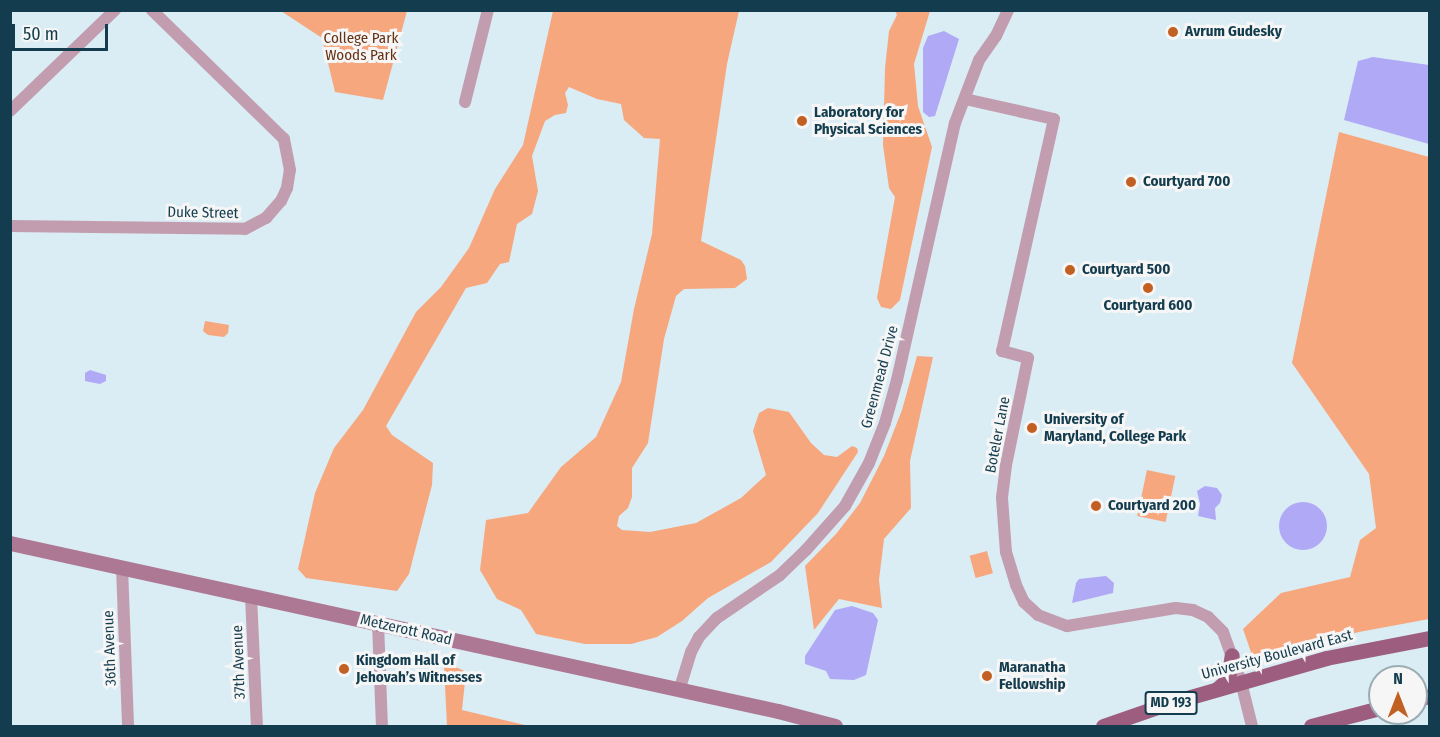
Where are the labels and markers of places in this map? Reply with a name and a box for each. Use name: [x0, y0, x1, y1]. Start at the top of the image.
place label: Avrum Gudesky: [1185, 23, 1282, 41]
marker: Avrum Gudesky: [1166, 25, 1180, 39]
place label: Laboratory for Physical Sciences: [814, 103, 922, 138]
marker: Laboratory for Physical Sciences: [795, 114, 809, 128]
place label: Courtyard 700: [1143, 173, 1230, 191]
marker: Courtyard 700: [1124, 175, 1138, 189]
place label: Courtyard 500: [1082, 261, 1170, 279]
marker: Courtyard 500: [1063, 263, 1077, 277]
marker: Courtyard 600: [1141, 281, 1155, 295]
place label: Courtyard 600: [1104, 297, 1192, 315]
place label: University of Maryland, College Park: [1044, 410, 1186, 445]
marker: University of Maryland, College Park: [1025, 421, 1039, 435]
place label: Courtyard 200: [1108, 497, 1196, 515]
marker: Courtyard 200: [1089, 499, 1103, 513]
place label: Kingdom Hall of Jehovah’s Witnesses: [356, 651, 482, 686]
place label: Maranatha Fellowship: [999, 658, 1066, 693]
marker: Kingdom Hall of Jehovah’s Witnesses: [337, 662, 351, 676]
marker: Maranatha Fellowship: [980, 669, 994, 683]

